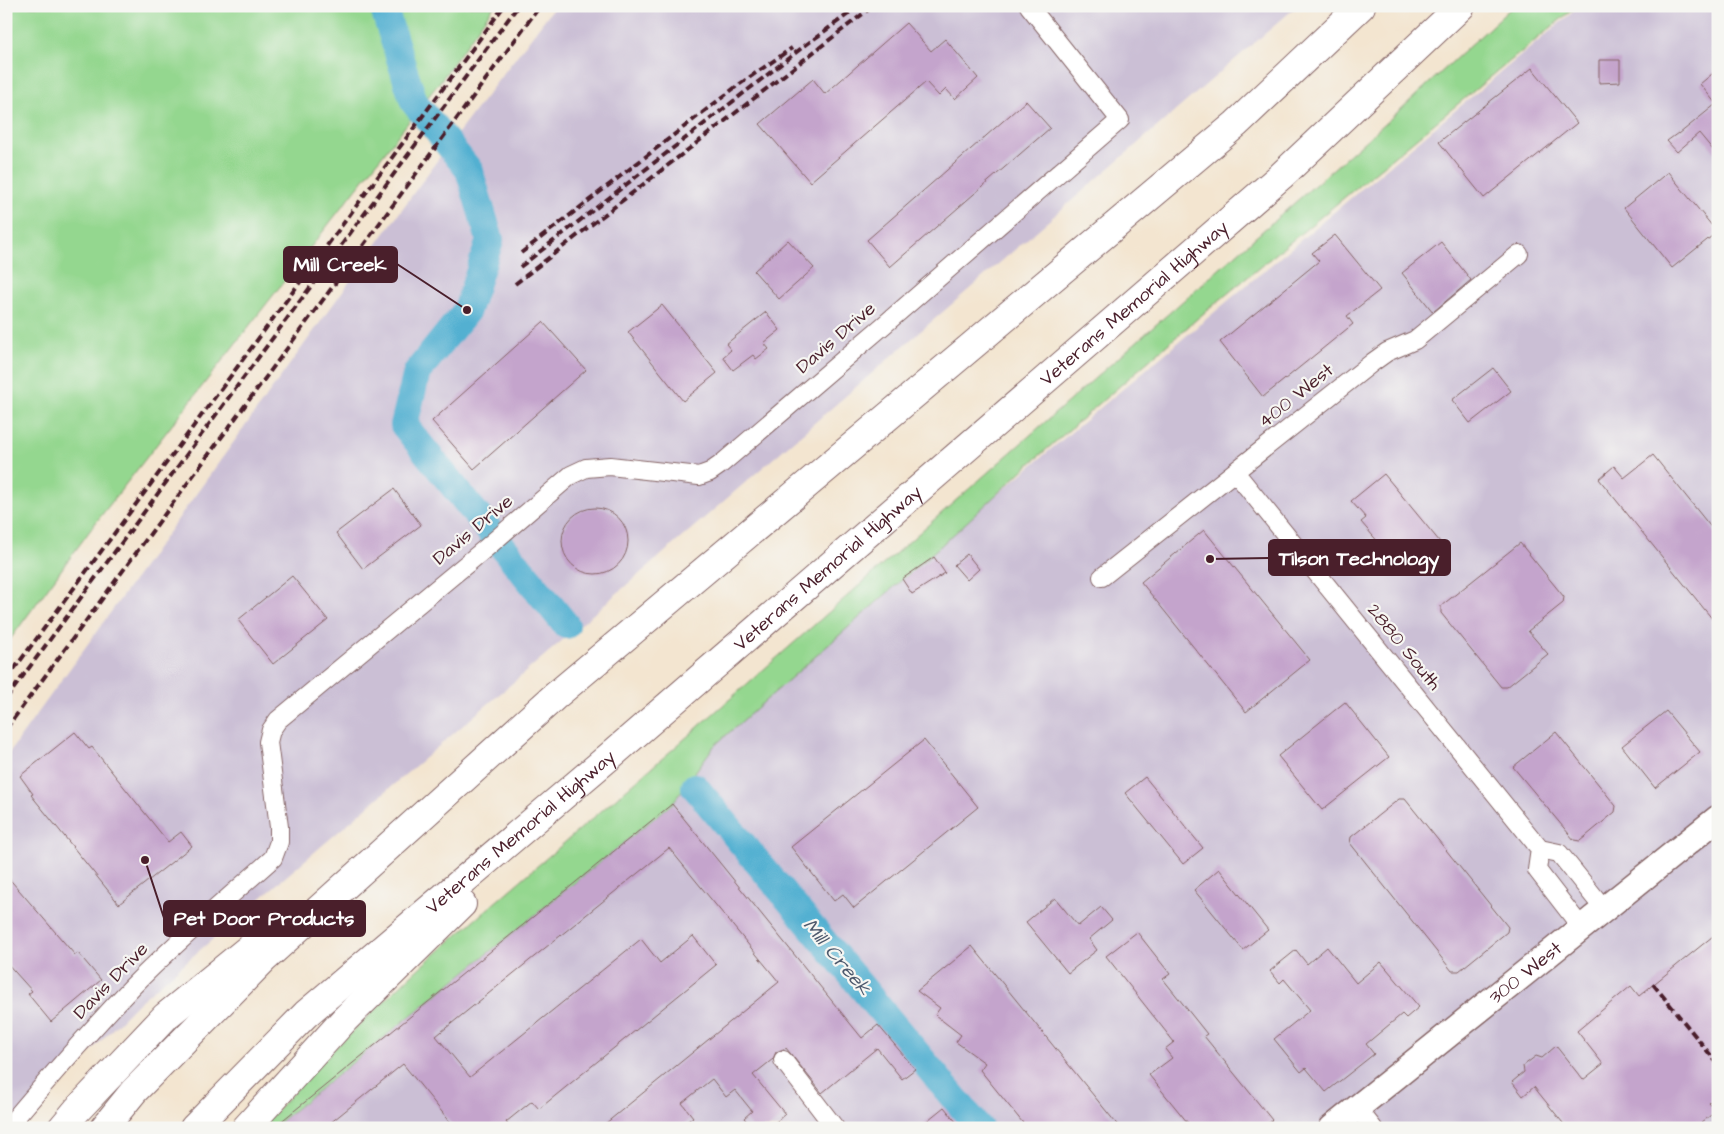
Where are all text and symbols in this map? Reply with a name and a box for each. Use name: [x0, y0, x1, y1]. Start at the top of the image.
street label: Veterans Memorial Highway: [1034, 214, 1235, 392]
callout: Mill Creek: [284, 247, 397, 282]
text: Mill Creek: [294, 251, 387, 279]
street label: Davis Drive: [790, 296, 882, 380]
street label: 400 West: [1253, 357, 1340, 435]
street label: Veterans Memorial Highway: [727, 479, 929, 657]
street label: Davis Drive: [427, 488, 519, 572]
callout: Tilson Technology: [1269, 540, 1450, 575]
text: Tilson Technology: [1278, 545, 1439, 574]
street label: 2880 South: [1361, 598, 1448, 697]
street label: Veterans Memorial Highway: [420, 743, 622, 920]
callout: Pet Door Products: [164, 901, 365, 936]
text: Pet Door Products: [174, 905, 354, 933]
water label: Mill Creek: [796, 912, 878, 1002]
street label: 300 West: [1483, 935, 1568, 1010]
street label: Davis Drive: [67, 936, 155, 1026]

